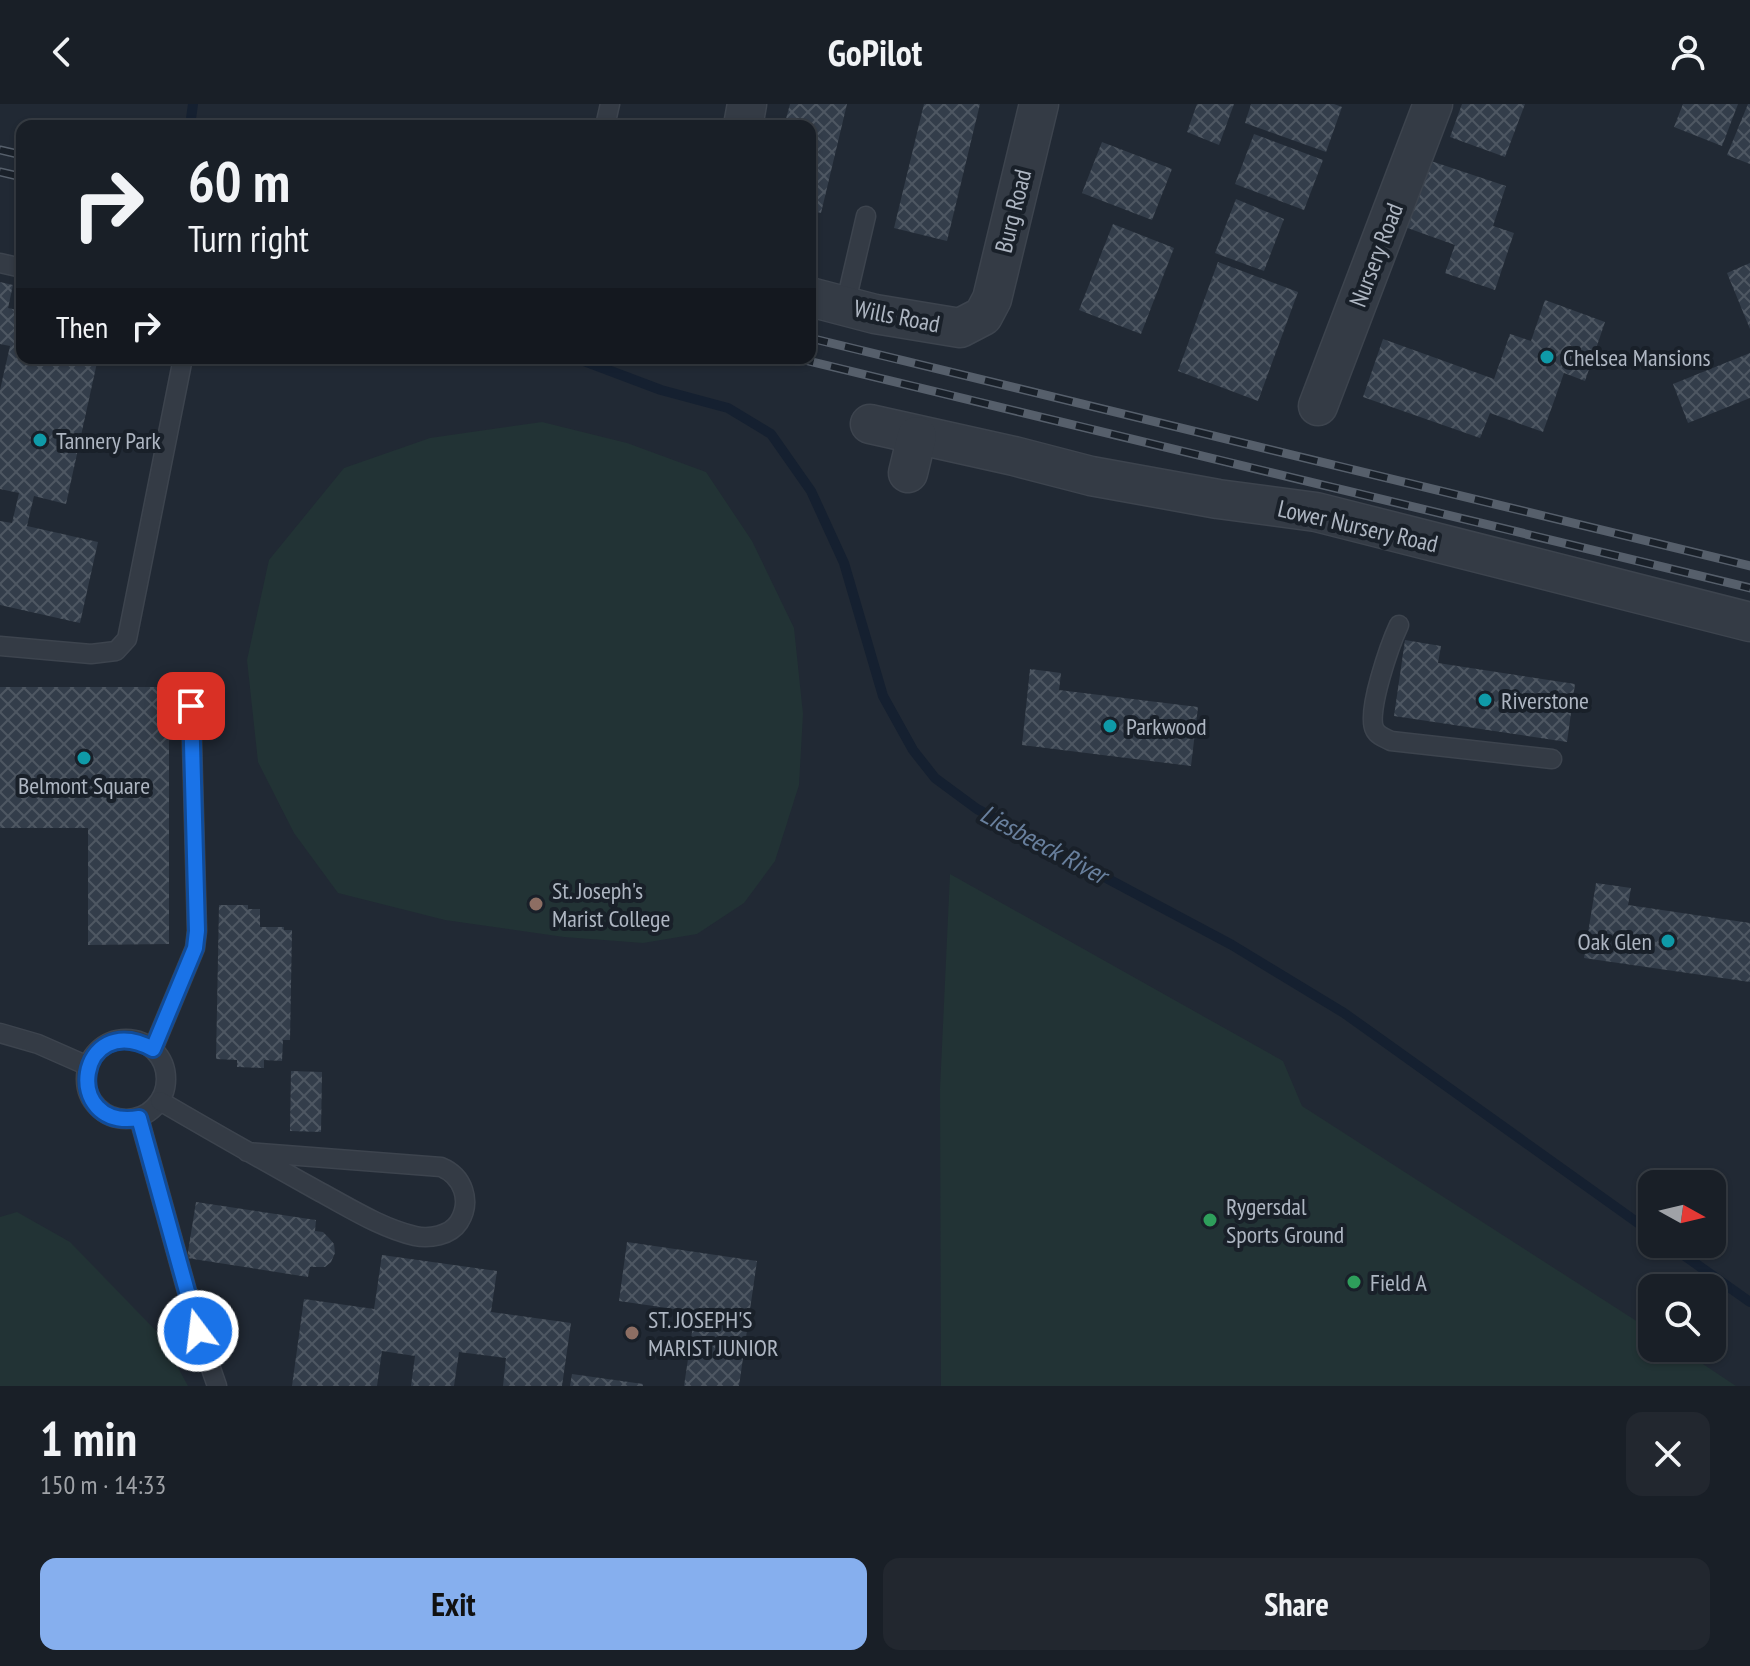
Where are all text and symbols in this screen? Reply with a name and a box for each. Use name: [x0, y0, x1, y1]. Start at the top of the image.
text: GoPilot: [828, 29, 922, 76]
icon: back: [40, 30, 84, 74]
icon: person: [1666, 30, 1710, 74]
text: 60 m: [188, 145, 290, 217]
icon: right: [56, 152, 160, 256]
street label: Burg Road: [988, 166, 1038, 256]
street label: Nursery Road: [1342, 199, 1410, 311]
text: Turn right: [188, 215, 309, 262]
street label: Wills Road: [852, 293, 942, 339]
icon: right: [124, 304, 168, 348]
text: Then: [56, 307, 108, 346]
place label: Chelsea Mansions: [1563, 342, 1711, 373]
marker: Chelsea Mansions: [1538, 348, 1556, 366]
place label: Tannery Park: [56, 425, 162, 456]
marker: Tannery Park: [31, 431, 49, 449]
street label: Lower Nursery Road: [1275, 493, 1441, 559]
pin: [157, 672, 225, 740]
icon: arrive: [169, 684, 213, 728]
place label: Riverstone: [1501, 685, 1589, 716]
marker: Riverstone: [1476, 691, 1494, 709]
place label: Parkwood: [1126, 711, 1207, 742]
marker: Parkwood: [1101, 717, 1119, 735]
marker: Belmont Square: [75, 749, 93, 767]
place label: Belmont Square: [18, 770, 150, 801]
water label: Liesbeeck River: [975, 797, 1116, 893]
place label: St. Joseph's Marist College: [552, 875, 670, 934]
marker: St. Joseph's Marist College: [527, 895, 545, 913]
place label: Oak Glen: [1578, 926, 1652, 957]
marker: Oak Glen: [1659, 932, 1677, 950]
north arrow: [1638, 1170, 1726, 1258]
map controls: [1638, 1170, 1726, 1362]
place label: Rygersdal Sports Ground: [1226, 1191, 1344, 1250]
marker: Rygersdal Sports Ground: [1201, 1211, 1219, 1229]
place label: Field A: [1370, 1267, 1427, 1298]
marker: Field A: [1345, 1273, 1363, 1291]
button: search: [1638, 1274, 1726, 1362]
position arrow: [156, 1289, 240, 1373]
place label: ST. JOSEPH'S MARIST JUNIOR: [648, 1304, 779, 1363]
marker: ST. JOSEPH'S MARIST JUNIOR: [623, 1324, 641, 1342]
text: 1 min: [40, 1407, 137, 1469]
button: close: [1626, 1412, 1710, 1496]
text: 150 m · 14:33: [40, 1468, 166, 1501]
button: Exit: [40, 1558, 867, 1650]
button: Share: [883, 1558, 1710, 1650]

